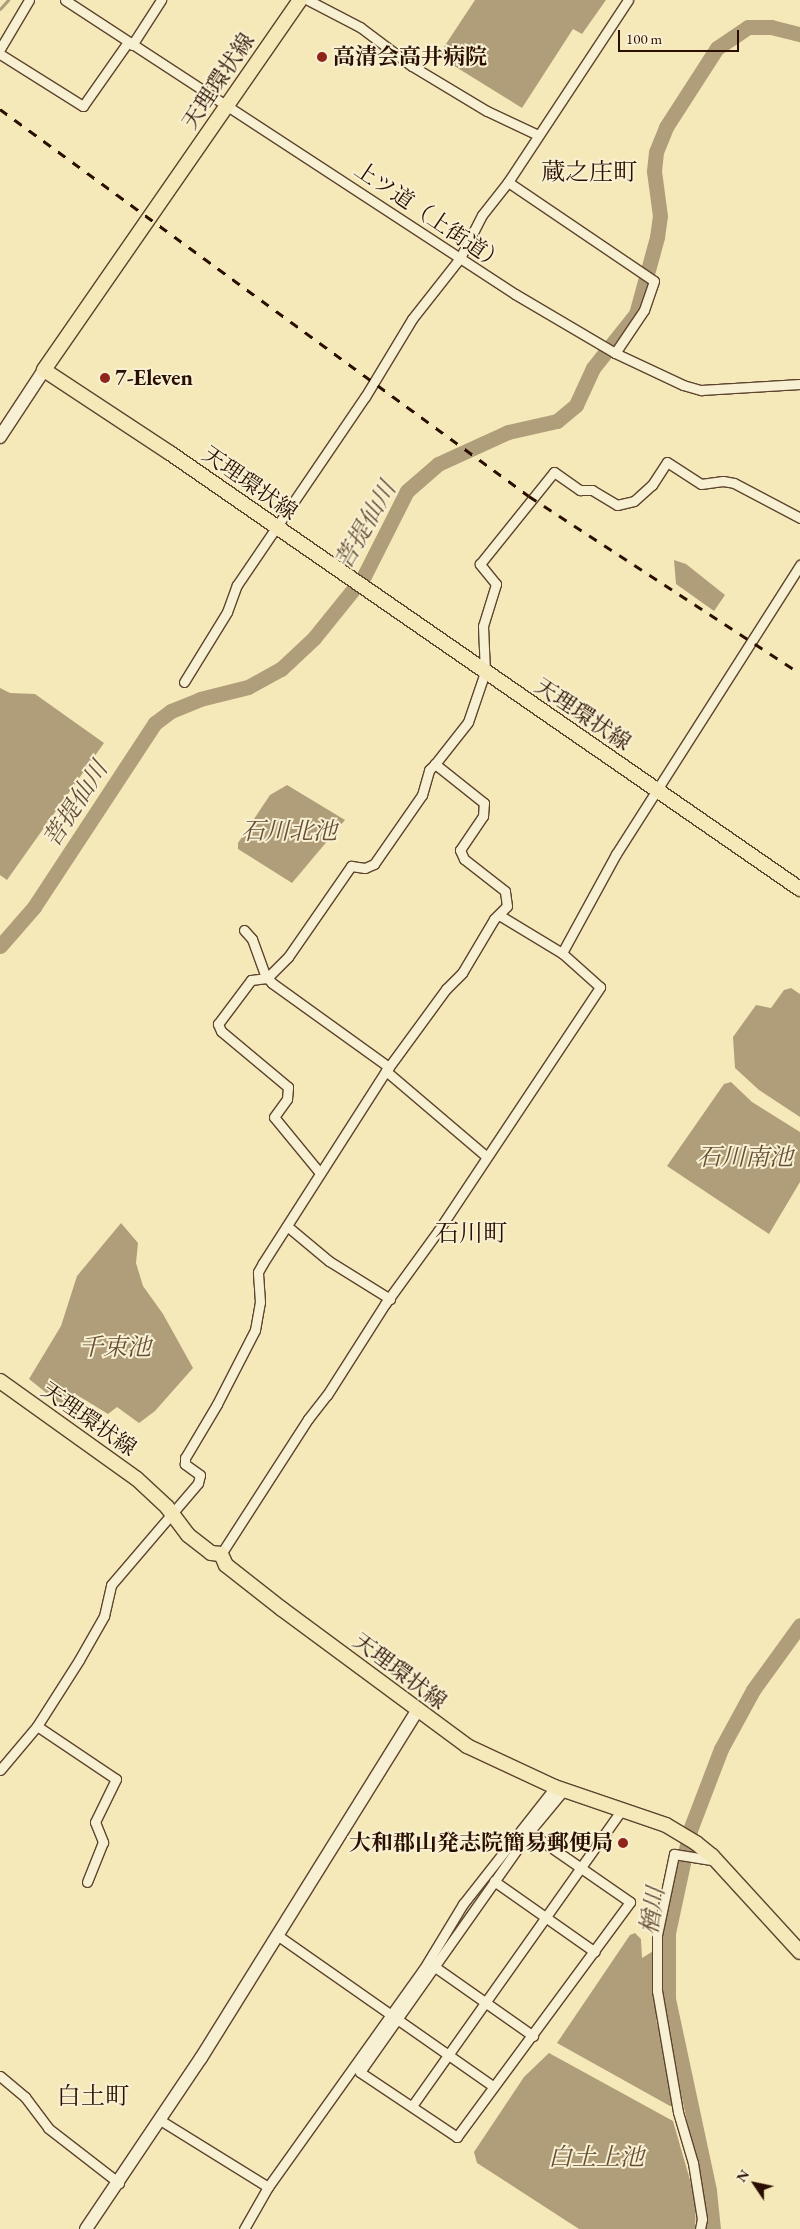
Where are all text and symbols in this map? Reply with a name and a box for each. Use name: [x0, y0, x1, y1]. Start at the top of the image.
scale bar: [620, 20, 741, 52]
street label: 天理環状線: [176, 28, 260, 134]
text: 100 m: [626, 29, 662, 48]
place label: 高清会高井病院: [333, 44, 487, 70]
marker: 高清会高井病院: [315, 50, 329, 64]
street label: 上ツ道（上街道）: [350, 156, 510, 276]
district label: 蔵之庄町: [541, 158, 637, 186]
place label: 7-Eleven: [115, 365, 193, 391]
marker: 7-Eleven: [99, 372, 111, 384]
street label: 天理環状線: [197, 441, 303, 525]
water label: 菩提仙川: [329, 476, 401, 574]
street label: 天理環状線: [530, 672, 636, 756]
water label: 菩提仙川: [37, 756, 113, 852]
water label: 石川北池: [241, 817, 337, 845]
water label: 石川南池: [697, 1143, 793, 1171]
district label: 石川町: [435, 1219, 507, 1247]
water label: 千束池: [79, 1333, 151, 1361]
street label: 天理環状線: [36, 1377, 142, 1461]
street label: 天理環状線: [348, 1627, 452, 1715]
place label: 大和郡山発志院簡易郵便局: [349, 1830, 613, 1856]
marker: 大和郡山発志院簡易郵便局: [617, 1837, 629, 1849]
water label: 楢川: [634, 1885, 670, 1937]
district label: 白土町: [57, 2082, 129, 2110]
water label: 白土上池: [548, 2143, 644, 2171]
north arrow: [730, 2159, 780, 2209]
text: N: [732, 2166, 753, 2185]

